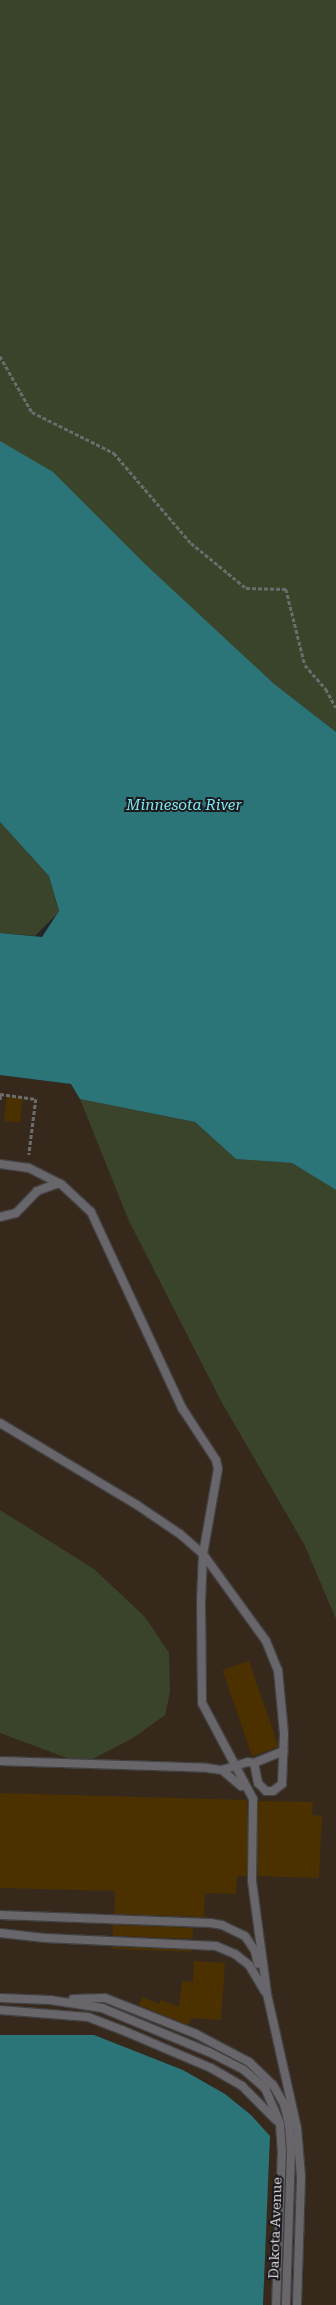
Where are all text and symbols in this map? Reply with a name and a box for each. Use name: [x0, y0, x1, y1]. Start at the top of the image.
water label: Minnesota River: [126, 797, 242, 815]
street label: Dakota Avenue: [265, 2177, 285, 2279]

